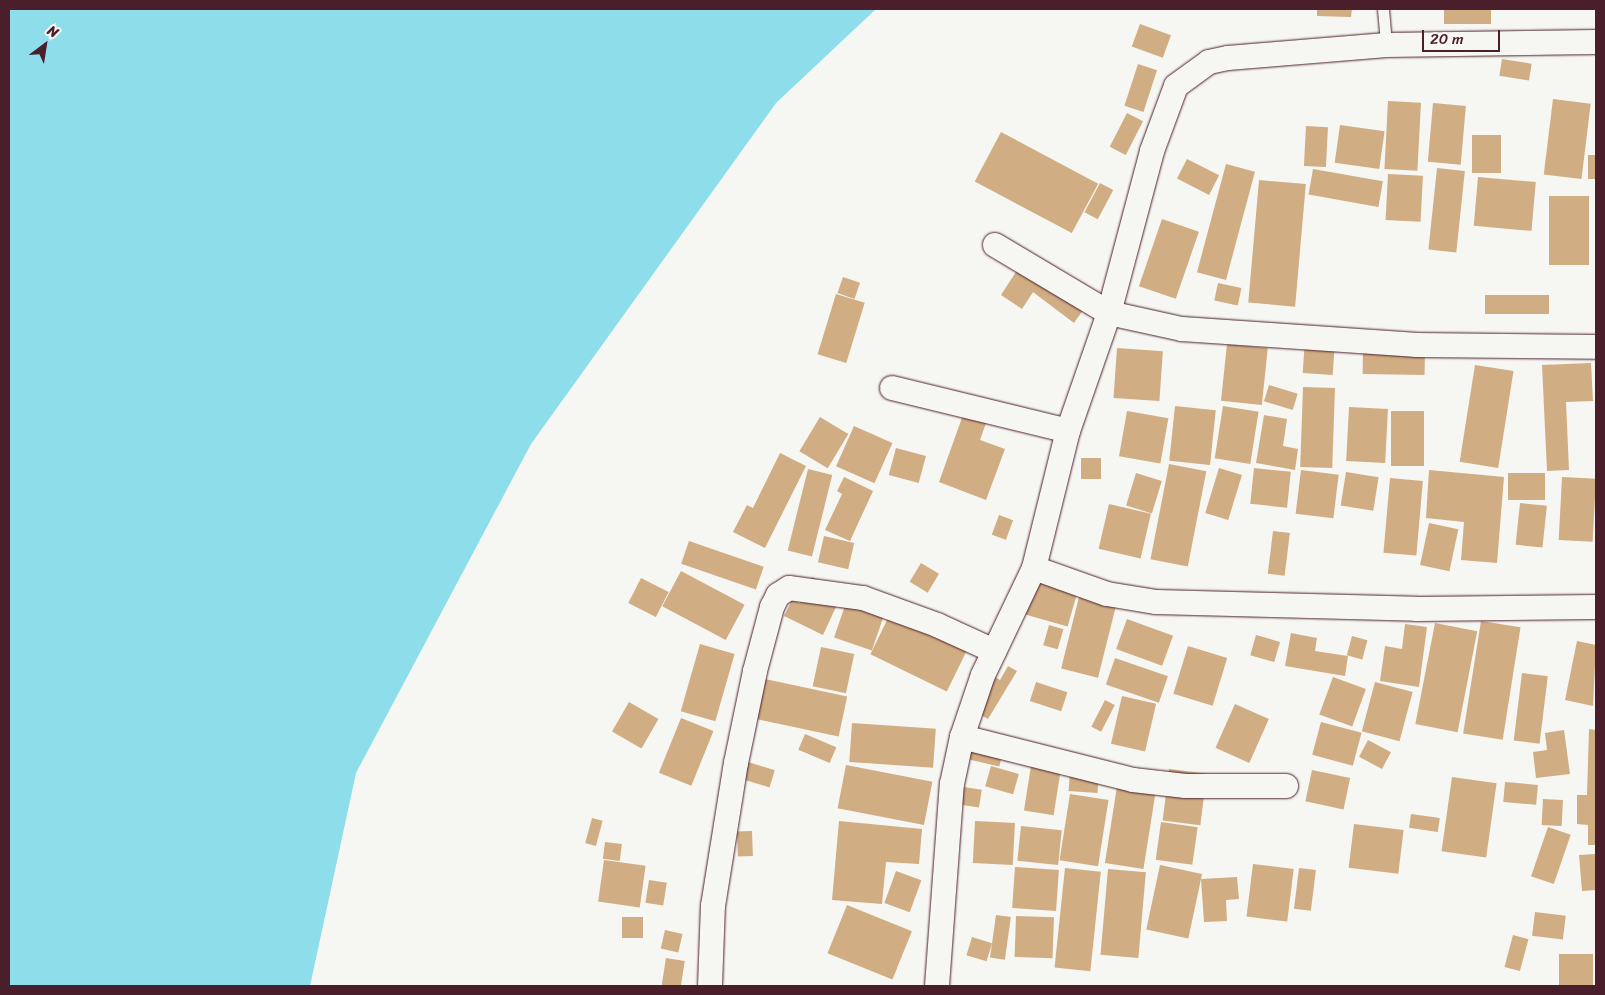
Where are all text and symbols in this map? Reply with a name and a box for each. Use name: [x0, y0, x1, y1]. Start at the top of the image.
text: N: [42, 18, 64, 45]
north arrow: [20, 20, 70, 70]
scale bar: [1425, 20, 1502, 52]
text: 20 m: [1430, 26, 1464, 52]

